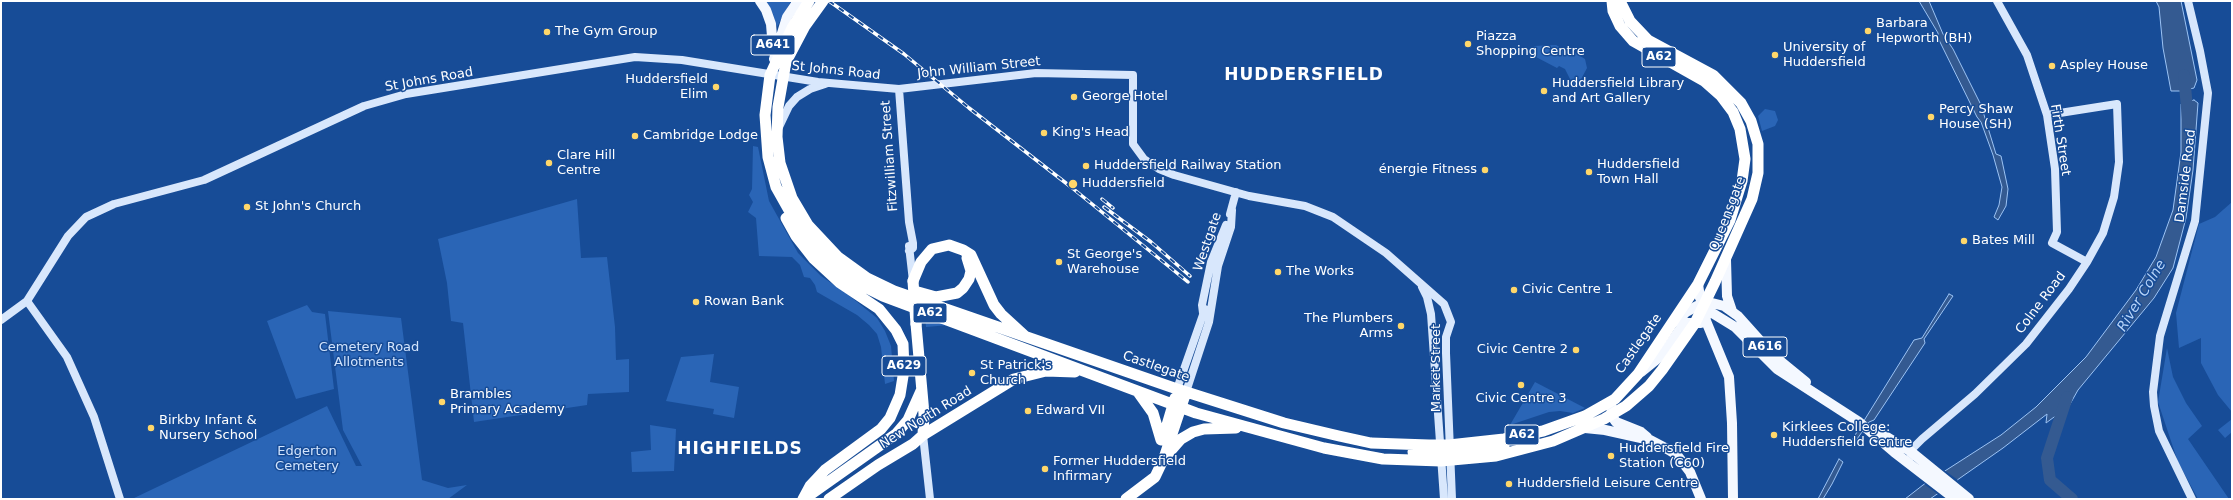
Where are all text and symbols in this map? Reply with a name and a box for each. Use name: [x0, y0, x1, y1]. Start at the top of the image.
place label: Barbara Hepworth (BH): [1876, 16, 1972, 47]
place label: The Gym Group: [555, 24, 657, 40]
marker: Barbara Hepworth (BH): [1863, 26, 1873, 36]
marker: The Gym Group: [542, 27, 552, 37]
place label: Piazza Shopping Centre: [1476, 29, 1585, 60]
road number: A641: [751, 35, 795, 55]
marker: Piazza Shopping Centre: [1463, 39, 1473, 49]
place label: University of Huddersfield: [1783, 40, 1866, 71]
road number: A62: [1642, 47, 1676, 67]
marker: University of Huddersfield: [1770, 50, 1780, 60]
street label: John William Street: [917, 54, 1041, 82]
place label: Aspley House: [2060, 58, 2148, 74]
street label: St Johns Road: [791, 59, 881, 83]
marker: Aspley House: [2047, 61, 2057, 71]
street label: St Johns Road: [384, 65, 474, 95]
district label: HUDDERSFIELD: [1224, 66, 1384, 86]
place label: Huddersfield Elim: [625, 72, 708, 103]
place label: Huddersfield Library and Art Gallery: [1552, 76, 1684, 107]
marker: Huddersfield Elim: [711, 82, 721, 92]
marker: Huddersfield Library and Art Gallery: [1539, 86, 1549, 96]
place label: George Hotel: [1082, 89, 1168, 105]
marker: George Hotel: [1069, 92, 1079, 102]
street label: Fitzwilliam Street: [878, 100, 902, 212]
place label: Percy Shaw House (SH): [1939, 102, 2013, 133]
street label: Firth Street: [2047, 103, 2073, 177]
marker: Percy Shaw House (SH): [1926, 112, 1936, 122]
place label: King's Head: [1052, 125, 1129, 141]
place label: Cambridge Lodge: [643, 128, 758, 144]
marker: King's Head: [1039, 128, 1049, 138]
street label: Damside Road: [2173, 128, 2199, 224]
marker: Cambridge Lodge: [630, 131, 640, 141]
place label: Clare Hill Centre: [557, 148, 615, 179]
place label: Huddersfield Town Hall: [1597, 157, 1680, 188]
marker: Clare Hill Centre: [544, 158, 554, 168]
place label: Huddersfield Railway Station: [1094, 158, 1281, 174]
marker: Huddersfield Railway Station: [1081, 161, 1091, 171]
place label: énergie Fitness: [1379, 162, 1477, 178]
marker: énergie Fitness: [1480, 165, 1490, 175]
marker: Huddersfield Town Hall: [1584, 167, 1594, 177]
street label: Queensgate: [1707, 174, 1749, 254]
place label: Huddersfield: [1082, 176, 1165, 192]
marker: Huddersfield: [1067, 178, 1079, 190]
place label: St John's Church: [255, 199, 361, 215]
marker: St John's Church: [242, 202, 252, 212]
street label: Westgate: [1191, 210, 1225, 274]
place label: Bates Mill: [1972, 233, 2035, 249]
marker: Bates Mill: [1959, 236, 1969, 246]
place label: St George's Warehouse: [1067, 247, 1142, 278]
marker: St George's Warehouse: [1054, 257, 1064, 267]
water label: River Colne: [2114, 257, 2170, 335]
place label: The Works: [1286, 264, 1354, 280]
marker: The Works: [1273, 267, 1283, 277]
street label: Colne Road: [2013, 269, 2069, 337]
place label: Civic Centre 1: [1522, 282, 1613, 298]
marker: Civic Centre 1: [1509, 285, 1519, 295]
place label: Rowan Bank: [704, 294, 784, 310]
marker: Rowan Bank: [691, 297, 701, 307]
road number: A62: [913, 303, 947, 323]
place label: The Plumbers Arms: [1304, 311, 1393, 342]
street label: Castlegate: [1613, 311, 1665, 377]
marker: The Plumbers Arms: [1396, 321, 1406, 331]
street label: Market Street: [1429, 324, 1445, 412]
road number: A616: [1743, 337, 1787, 357]
park label: Cemetery Road Allotments: [319, 340, 419, 371]
place label: Civic Centre 2: [1477, 342, 1568, 358]
marker: Civic Centre 2: [1571, 345, 1581, 355]
street label: Castlegate: [1120, 348, 1192, 386]
road number: A629: [882, 356, 926, 376]
place label: St Patrick's Church: [980, 358, 1052, 389]
marker: St Patrick's Church: [967, 368, 977, 378]
marker: Civic Centre 3: [1516, 380, 1526, 390]
street label: New North Road: [877, 383, 975, 453]
place label: Brambles Primary Academy: [450, 387, 565, 418]
place label: Civic Centre 3: [1475, 391, 1567, 407]
marker: Brambles Primary Academy: [437, 397, 447, 407]
place label: Edward VII: [1036, 403, 1105, 419]
marker: Edward VII: [1023, 406, 1033, 416]
place label: Birkby Infant & Nursery School: [159, 413, 257, 444]
place label: Kirklees College: Huddersfield Centre: [1782, 420, 1912, 451]
marker: Birkby Infant & Nursery School: [146, 423, 156, 433]
road number: A62: [1505, 425, 1539, 445]
marker: Kirklees College: Huddersfield Centre: [1769, 430, 1779, 440]
district label: HIGHFIELDS: [677, 440, 803, 460]
place label: Huddersfield Fire Station (C60): [1619, 441, 1729, 472]
park label: Edgerton Cemetery: [275, 444, 339, 475]
marker: Huddersfield Fire Station (C60): [1606, 451, 1616, 461]
place label: Former Huddersfield Infirmary: [1053, 454, 1186, 485]
marker: Former Huddersfield Infirmary: [1040, 464, 1050, 474]
place label: Huddersfield Leisure Centre: [1517, 476, 1698, 492]
marker: Huddersfield Leisure Centre: [1504, 479, 1514, 489]

